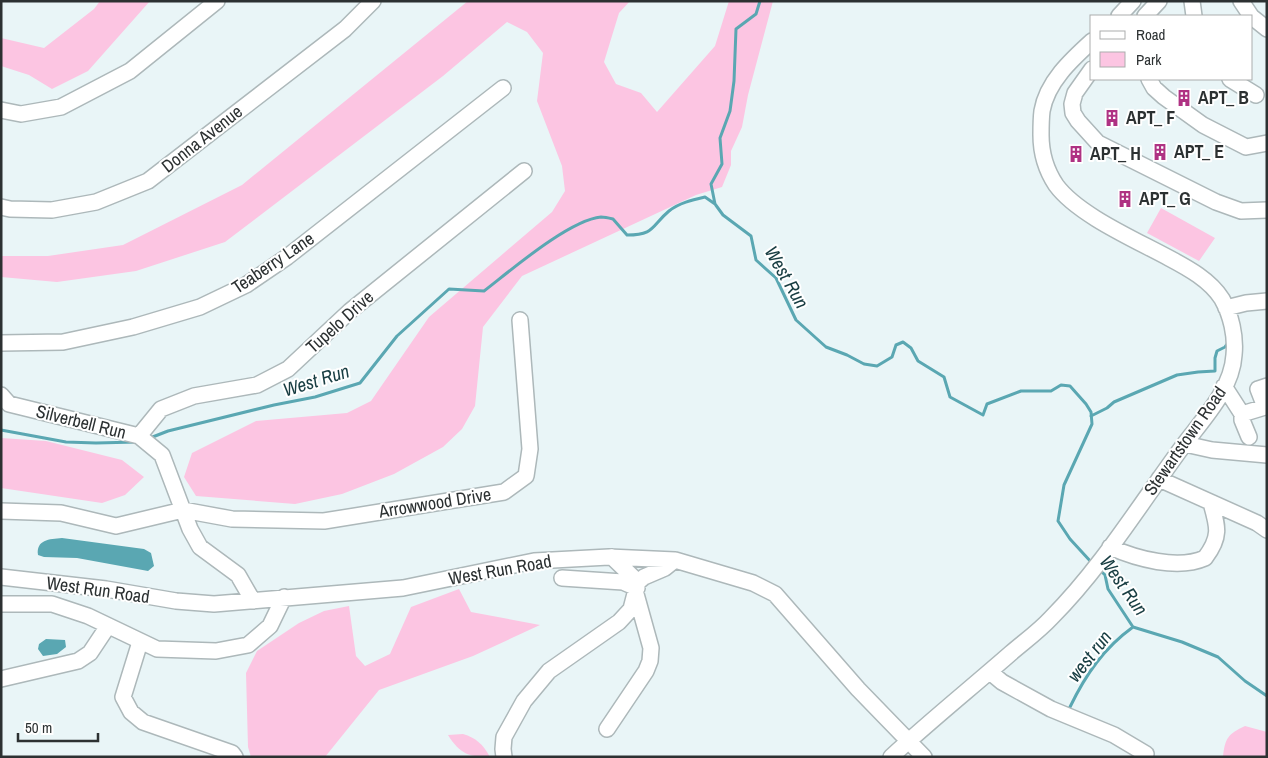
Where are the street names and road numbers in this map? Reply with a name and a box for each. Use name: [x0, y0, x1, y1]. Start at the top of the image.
street label: Donna Avenue: [156, 99, 247, 178]
street label: Teaberry Lane: [227, 226, 319, 299]
street label: Tupelo Drive: [300, 284, 379, 359]
street label: Stewartstown Road: [1138, 381, 1232, 500]
street label: Silverbell Run: [34, 398, 129, 445]
street label: Arrowwood Drive: [376, 481, 493, 524]
street label: West Run Road: [447, 548, 553, 591]
street label: West Run Road: [45, 570, 151, 609]

